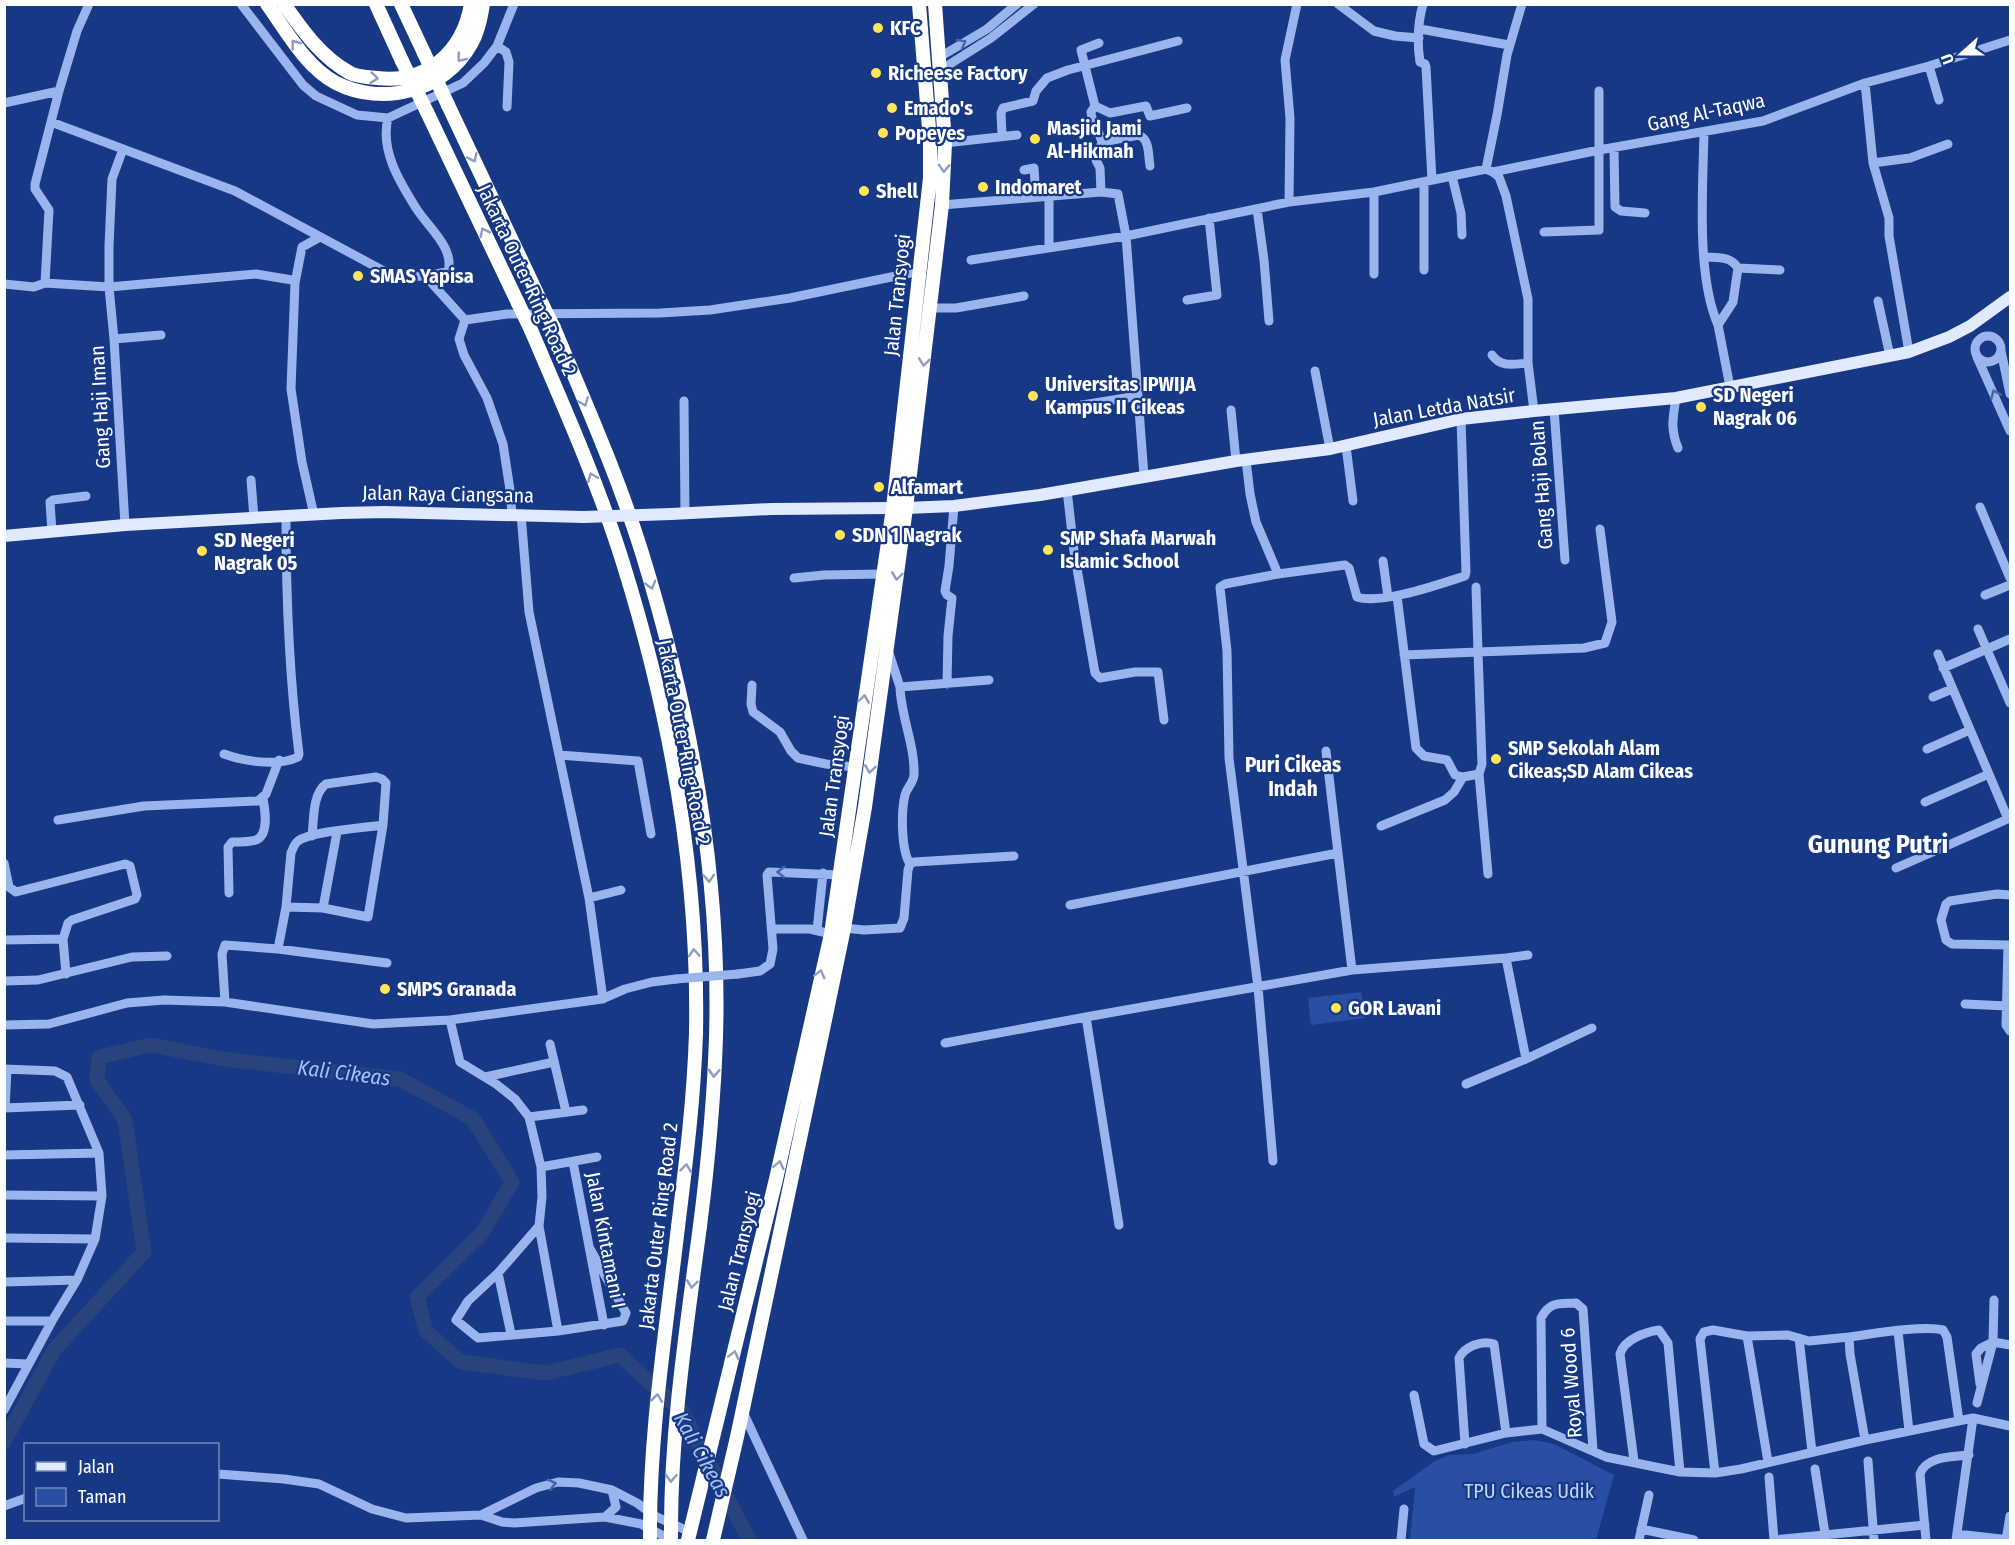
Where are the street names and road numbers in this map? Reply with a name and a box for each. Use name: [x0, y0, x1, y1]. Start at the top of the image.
street label: Gang Al-Taqwa: [1645, 88, 1767, 136]
street label: Jakarta Outer Ring Road 2: [472, 181, 582, 380]
street label: Jalan Transyogi: [879, 233, 915, 357]
street label: Gang Haji Iman: [85, 345, 115, 469]
street label: Jalan Letda Natsir: [1371, 383, 1517, 431]
street label: Gang Haji Bolan: [1525, 420, 1557, 550]
street label: Jalan Raya Ciangsana: [362, 481, 534, 507]
street label: Jakarta Outer Ring Road 2: [652, 637, 716, 847]
street label: Jalan Transyogi: [814, 714, 854, 838]
street label: Jakarta Outer Ring Road 2: [633, 1121, 683, 1331]
street label: Jalan Kintamani I: [581, 1170, 631, 1310]
street label: Jalan Transyogi: [713, 1189, 765, 1313]
street label: Royal Wood 6: [1555, 1327, 1587, 1439]

